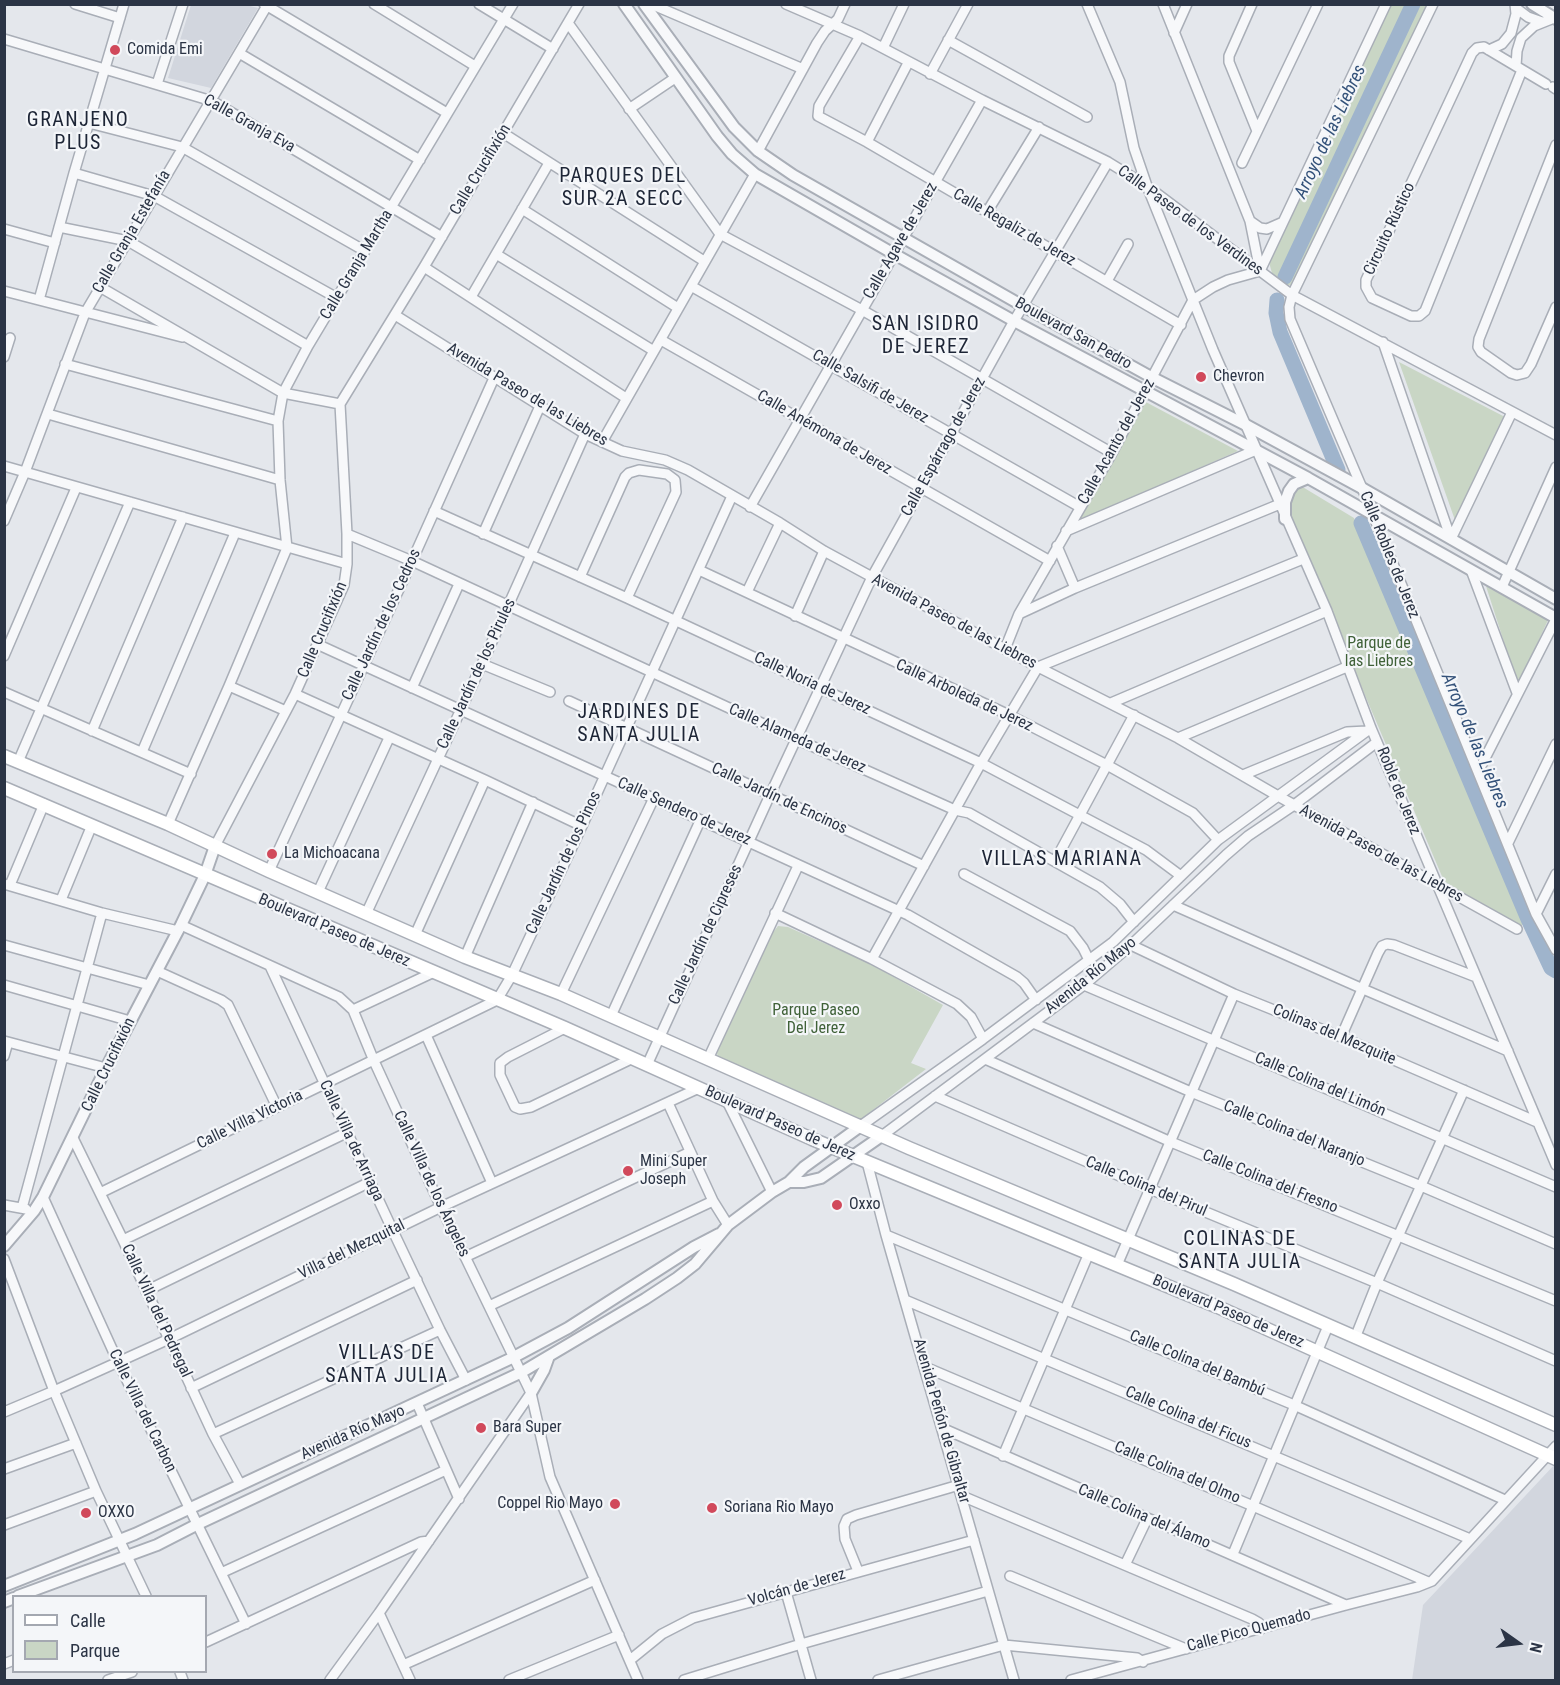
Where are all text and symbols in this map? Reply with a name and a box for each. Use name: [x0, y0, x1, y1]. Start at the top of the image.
place label: Comida Emi: [127, 40, 203, 60]
marker: Comida Emi: [108, 43, 122, 57]
water label: Arroyo de las Liebres: [1291, 62, 1371, 202]
street label: Calle Granja Eva: [200, 91, 298, 157]
district label: GRANJENO PLUS: [27, 109, 129, 156]
street label: Calle Crucifixión: [446, 121, 516, 219]
street label: Calle Paseo de los Verdines: [1114, 162, 1266, 280]
district label: PARQUES DEL SUR 2A SECC: [559, 165, 687, 212]
street label: Calle Granja Estefanía: [89, 167, 175, 297]
street label: Calle Agave de Jerez: [860, 179, 942, 303]
street label: Circuito Rústico: [1360, 180, 1420, 278]
street label: Calle Regaliz de Jerez: [949, 185, 1079, 271]
street label: Calle Granja Martha: [317, 207, 397, 323]
street label: Boulevard San Pedro: [1011, 294, 1135, 374]
district label: SAN ISIDRO DE JEREZ: [872, 313, 980, 360]
street label: Avenida Paseo de las Liebres: [443, 339, 611, 451]
street label: Calle Salsifi de Jerez: [808, 346, 932, 428]
place label: Chevron: [1213, 367, 1265, 387]
marker: Chevron: [1194, 370, 1208, 384]
street label: Calle Espárrago de Jerez: [898, 374, 990, 520]
street label: Calle Acanto del Jerez: [1074, 376, 1160, 508]
street label: Calle Anémona de Jerez: [753, 387, 895, 479]
street label: Calle Robles de Jerez: [1355, 489, 1423, 621]
street label: Calle Jardín de los Cedros: [338, 546, 426, 704]
street label: Avenida Paseo de las Liebres: [868, 570, 1040, 674]
street label: Calle Crucifixión: [294, 579, 352, 681]
street label: Calle Jardín de los Pirules: [434, 596, 520, 752]
park label: Parque de las Liebres: [1345, 634, 1413, 672]
street label: Calle Noria de Jerez: [751, 649, 873, 719]
street label: Calle Arboleda de Jerez: [892, 656, 1036, 736]
water label: Arroyo de las Liebres: [1436, 670, 1512, 812]
street label: Calle Alameda de Jerez: [725, 700, 869, 778]
district label: JARDINES DE SANTA JULIA: [577, 701, 701, 748]
street label: Roble de Jerez: [1372, 744, 1424, 838]
street label: Calle Jardín de Encinos: [708, 759, 850, 839]
street label: Calle Sendero de Jerez: [614, 774, 754, 850]
street label: Calle Jardín de los Pinos: [522, 788, 606, 938]
street label: Avenida Paseo de las Liebres: [1296, 801, 1466, 907]
place label: La Michoacana: [284, 844, 380, 864]
marker: La Michoacana: [265, 847, 279, 861]
district label: VILLAS MARIANA: [981, 848, 1143, 872]
street label: Calle Jardín de Cipreses: [665, 862, 747, 1008]
street label: Boulevard Paseo de Jerez: [255, 890, 413, 972]
street label: Avenida Río Mayo: [1041, 933, 1141, 1019]
street label: Colinas del Mezquite: [1270, 1000, 1398, 1070]
park label: Parque Paseo Del Jerez: [772, 1001, 860, 1039]
street label: Calle Crucifixión: [78, 1015, 140, 1115]
street label: Calle Colina del Limón: [1252, 1049, 1388, 1121]
street label: Calle Villa de Arriaga: [315, 1077, 387, 1205]
street label: Boulevard Paseo de Jerez: [702, 1082, 858, 1166]
street label: Calle Villa Victoria: [194, 1086, 306, 1154]
street label: Calle Colina del Naranjo: [1221, 1097, 1367, 1171]
street label: Calle Villa de los Ángeles: [389, 1108, 473, 1260]
street label: Calle Colina del Fresno: [1199, 1146, 1341, 1218]
place label: Mini Super Joseph: [640, 1152, 707, 1190]
street label: Calle Colina del Pirul: [1082, 1153, 1210, 1221]
marker: Mini Super Joseph: [621, 1164, 635, 1178]
place label: Oxxo: [849, 1195, 881, 1215]
marker: Oxxo: [830, 1198, 844, 1212]
street label: Villa del Mezquital: [296, 1216, 408, 1284]
district label: COLINAS DE SANTA JULIA: [1178, 1228, 1302, 1275]
street label: Calle Villa del Pedregal: [117, 1241, 195, 1381]
street label: Boulevard Paseo de Jerez: [1149, 1271, 1307, 1353]
street label: Calle Colina del Bambú: [1126, 1327, 1268, 1401]
street label: Avenida Peñón de Gibraltar: [908, 1336, 974, 1506]
district label: VILLAS DE SANTA JULIA: [325, 1342, 449, 1389]
street label: Calle Villa del Carbon: [104, 1346, 180, 1476]
street label: Calle Colina del Ficus: [1122, 1383, 1254, 1453]
street label: Avenida Río Mayo: [298, 1401, 408, 1465]
place label: Bara Super: [493, 1418, 562, 1438]
marker: Bara Super: [474, 1421, 488, 1435]
street label: Calle Colina del Olmo: [1111, 1438, 1243, 1508]
street label: Calle Colina del Álamo: [1075, 1480, 1213, 1554]
place label: Coppel Rio Mayo: [497, 1494, 603, 1514]
marker: Coppel Rio Mayo: [608, 1497, 622, 1511]
place label: Soriana Rio Mayo: [724, 1498, 834, 1518]
marker: Soriana Rio Mayo: [705, 1501, 719, 1515]
place label: OXXO: [98, 1503, 135, 1523]
marker: OXXO: [79, 1506, 93, 1520]
street label: Volcán de Jerez: [746, 1565, 848, 1611]
legend: [12, 1595, 207, 1673]
street label: Calle Pico Quemado: [1185, 1605, 1313, 1657]
text: Calle: [70, 1610, 106, 1631]
north arrow: [1488, 1613, 1548, 1673]
text: Parque: [70, 1640, 120, 1661]
text: N: [1526, 1640, 1546, 1655]

